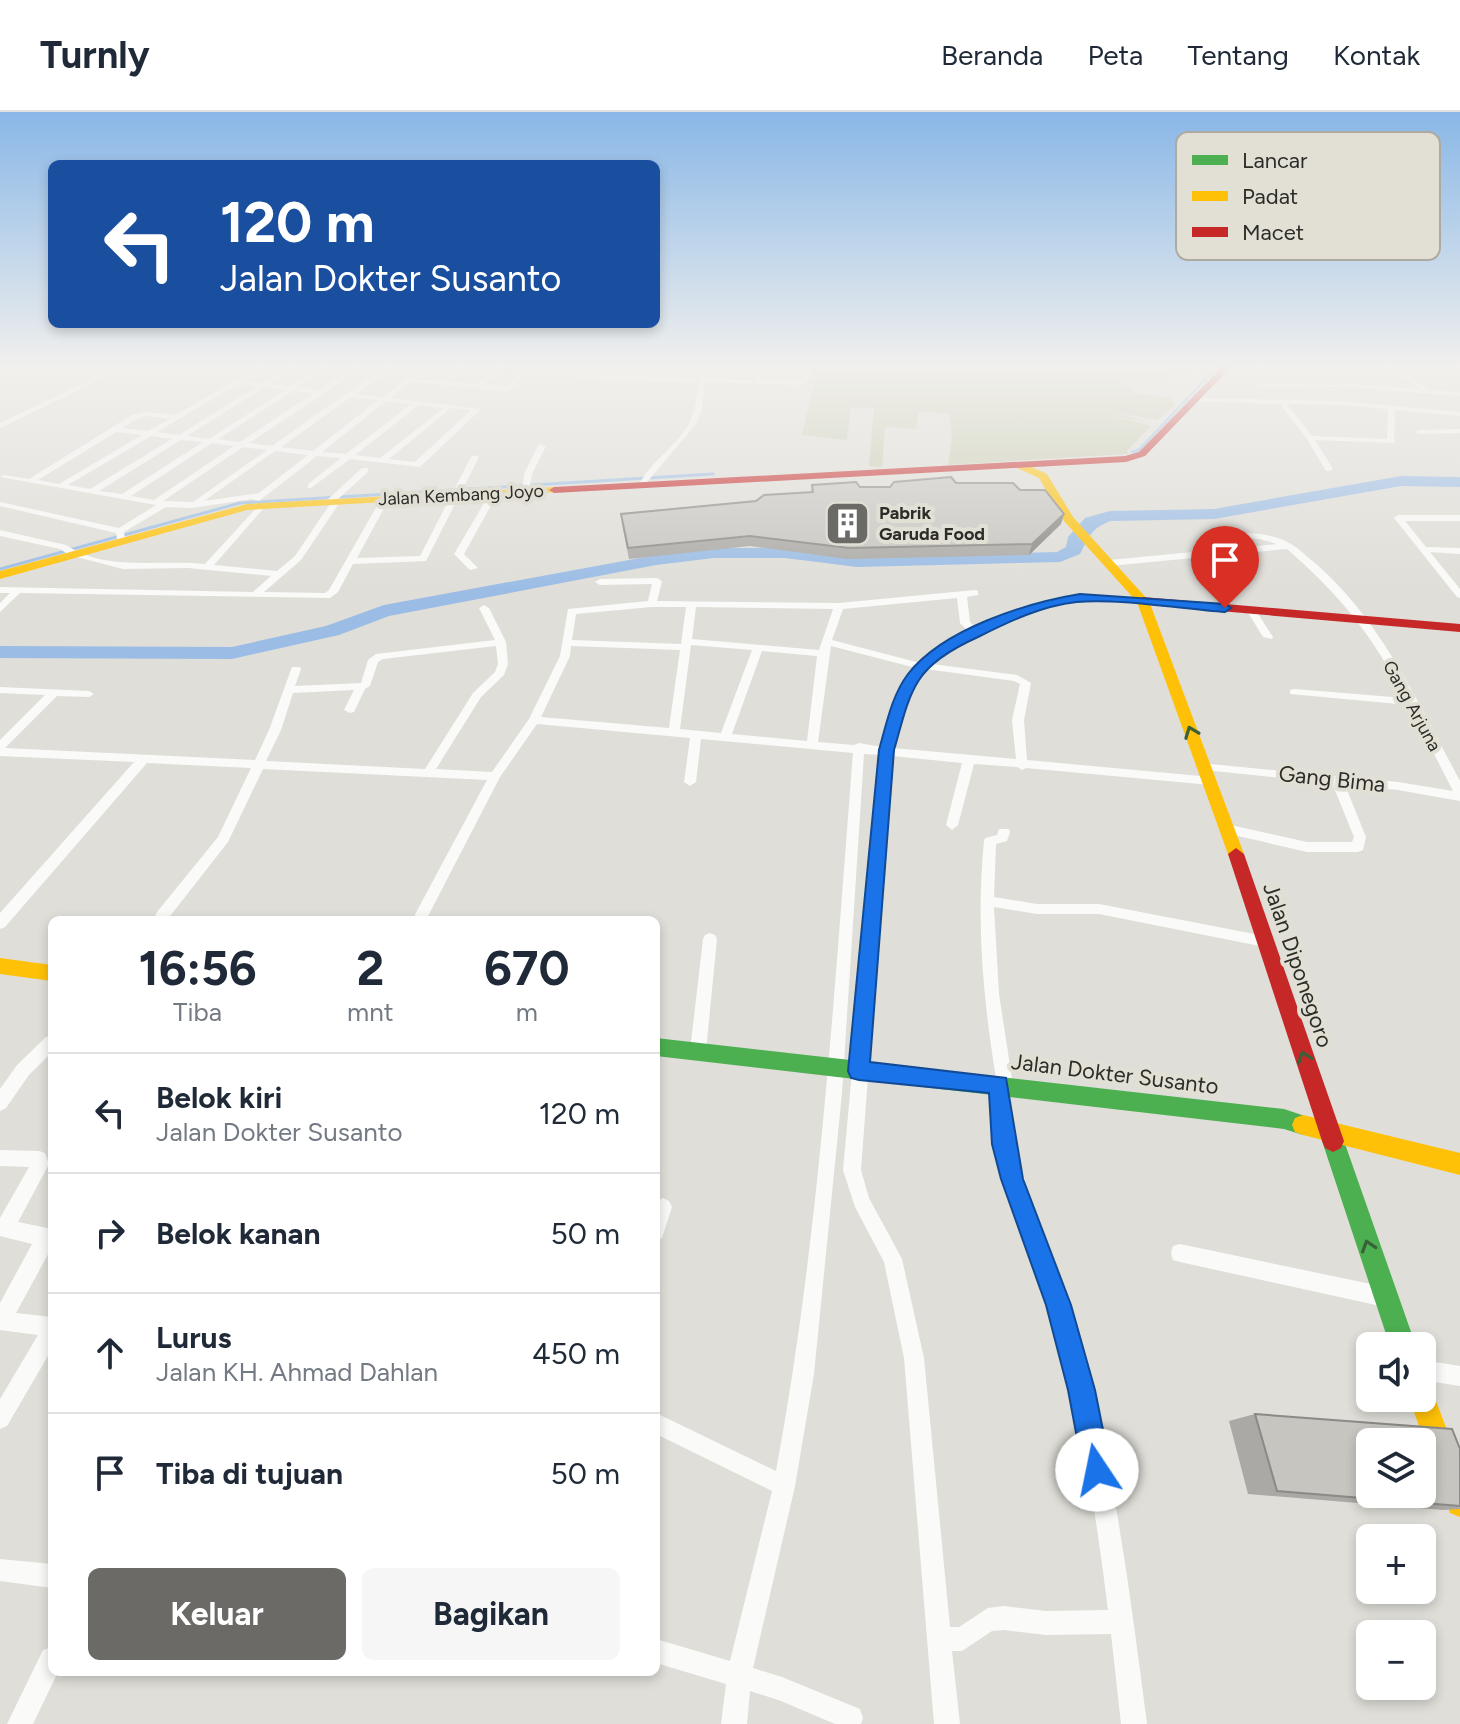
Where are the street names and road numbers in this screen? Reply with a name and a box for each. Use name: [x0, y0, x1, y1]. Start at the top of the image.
street label: Jalan Kembang Joyo: [378, 480, 544, 510]
street label: Gang Arjuna: [1378, 657, 1446, 755]
street label: Gang Bima: [1277, 760, 1387, 798]
street label: Jalan Diponegoro: [1257, 879, 1339, 1051]
street label: Jalan Dokter Susanto: [1010, 1048, 1220, 1100]

